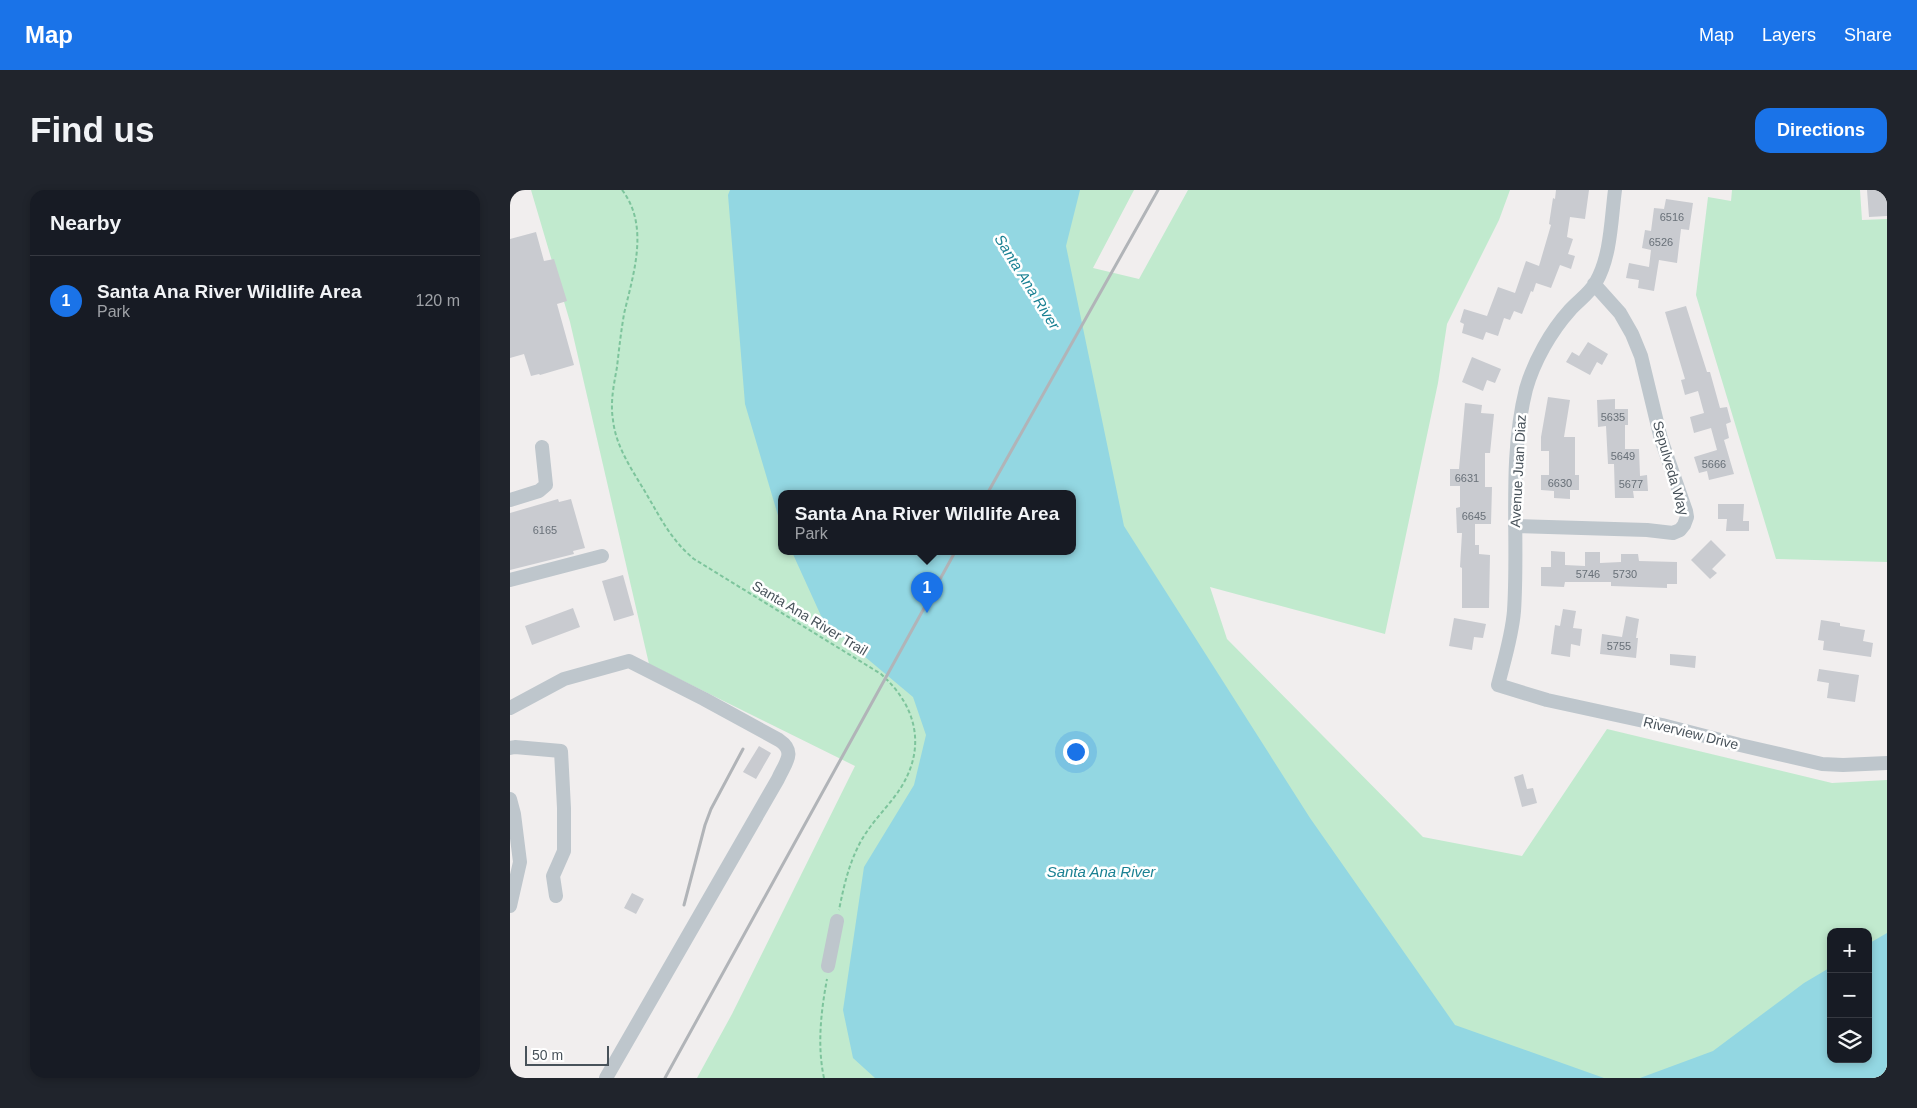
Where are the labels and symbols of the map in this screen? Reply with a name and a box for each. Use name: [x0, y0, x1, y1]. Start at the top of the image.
house number: 6516: [1660, 211, 1684, 223]
water label: Santa Ana River: [991, 231, 1064, 333]
house number: 6526: [1649, 236, 1673, 248]
house number: 5635: [1601, 411, 1625, 423]
street label: Avenue Juan Diaz: [1507, 414, 1529, 528]
street label: Sepulveda Way: [1650, 419, 1692, 517]
house number: 5649: [1611, 450, 1635, 462]
house number: 5666: [1702, 458, 1726, 470]
house number: 6631: [1455, 472, 1479, 484]
house number: 6630: [1548, 477, 1572, 489]
house number: 5677: [1619, 478, 1643, 490]
house number: 6645: [1462, 510, 1486, 522]
house number: 6165: [533, 524, 557, 536]
house number: 5746: [1576, 568, 1600, 580]
house number: 5730: [1613, 568, 1637, 580]
pin: 1: [911, 572, 943, 613]
street label: Santa Ana River Trail: [750, 577, 870, 659]
house number: 5755: [1607, 640, 1631, 652]
street label: Riverview Drive: [1642, 713, 1740, 753]
your location: [1063, 739, 1089, 765]
water label: Santa Ana River: [1047, 863, 1156, 880]
scale bar: [525, 1043, 609, 1066]

